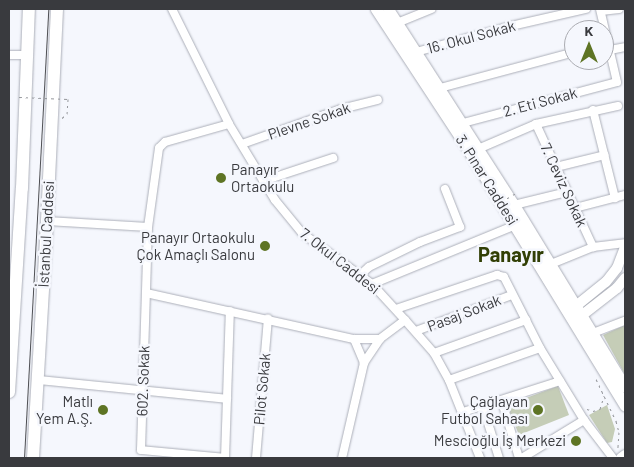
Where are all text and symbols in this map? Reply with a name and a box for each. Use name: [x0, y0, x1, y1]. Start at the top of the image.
street label: 16. Okul Sokak: [425, 17, 517, 57]
north arrow: [564, 20, 614, 70]
text: K: [585, 22, 593, 39]
street label: 2. Eti Sokak: [501, 83, 579, 121]
street label: Plevne Sokak: [266, 99, 352, 143]
street label: 3. Pınar Caddesi: [452, 132, 522, 228]
street label: 7. Ceviz Sokak: [537, 140, 591, 230]
place label: Panayır Ortaokulu: [231, 160, 294, 195]
marker: Panayır Ortaokulu: [215, 172, 227, 184]
street label: İstanbul Caddesi: [34, 180, 58, 288]
street label: 7. Okul Caddesi: [296, 224, 384, 298]
place label: Panayır Ortaokulu Çok Amaçlı Salonu: [136, 228, 255, 263]
marker: Panayır Ortaokulu Çok Amaçlı Salonu: [259, 240, 271, 252]
district label: Panayır: [478, 242, 544, 266]
street label: Pasaj Sokak: [425, 291, 503, 335]
street label: 602. Sokak: [133, 345, 153, 417]
street label: Pilot Sokak: [250, 352, 274, 426]
place label: Matlı Yem A.Ş.: [36, 392, 93, 427]
place label: Çağlayan Futbol Sahası: [441, 392, 528, 427]
marker: Matlı Yem A.Ş.: [97, 404, 109, 416]
marker: Çağlayan Futbol Sahası: [532, 404, 544, 416]
place label: Mescioğlu İş Merkezi: [434, 432, 566, 450]
marker: Mescioğlu İş Merkezi: [570, 435, 582, 447]

